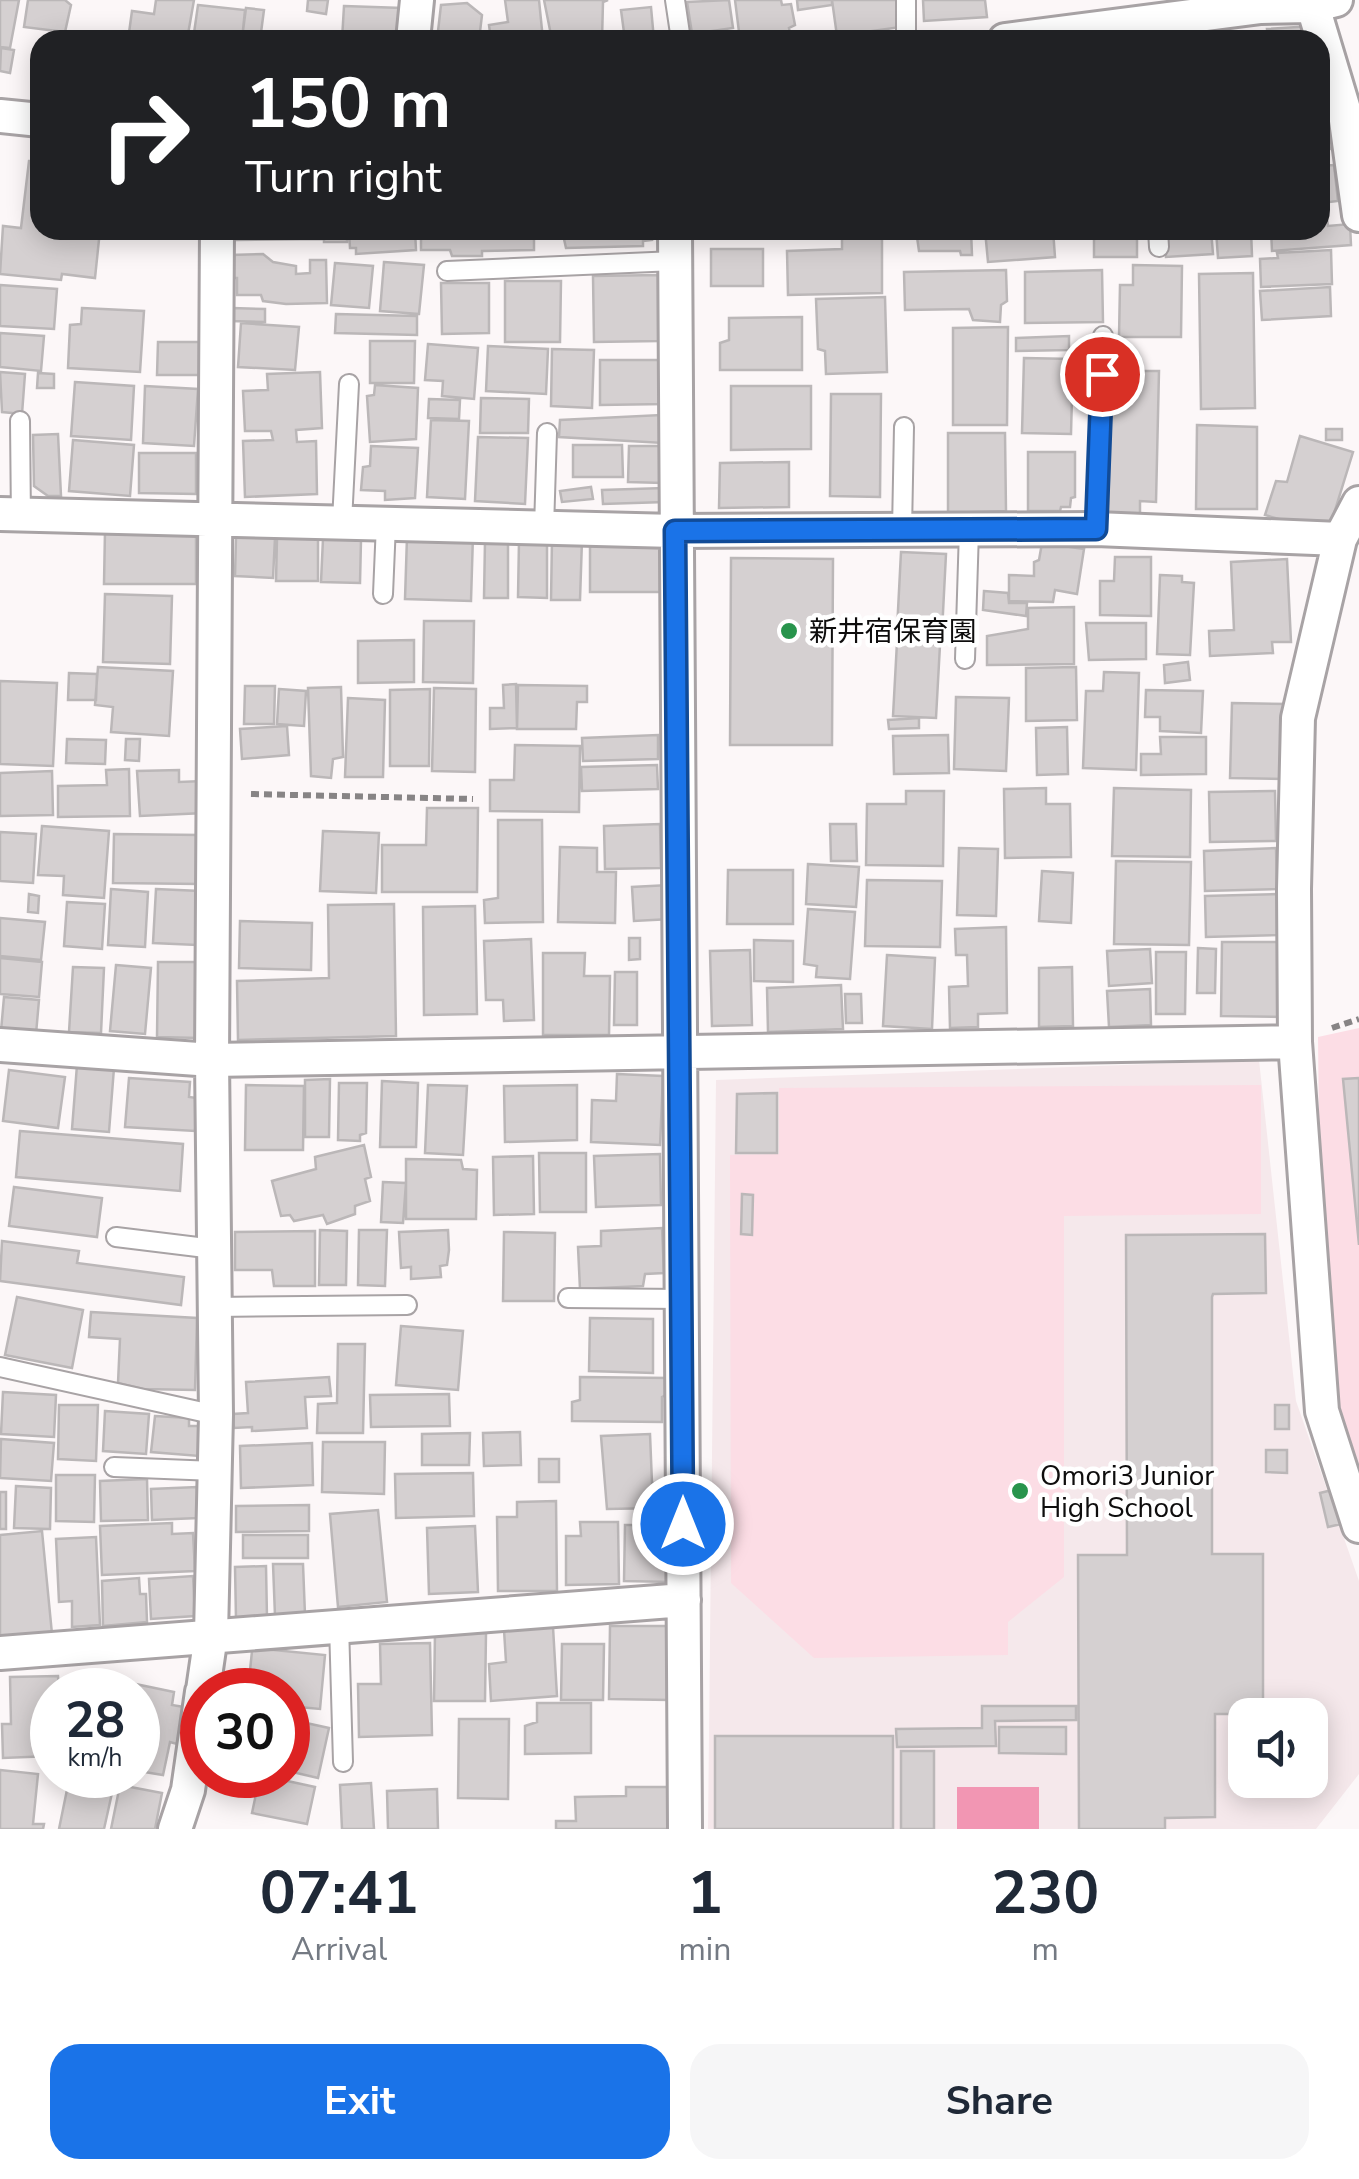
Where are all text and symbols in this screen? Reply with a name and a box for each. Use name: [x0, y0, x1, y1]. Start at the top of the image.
text: 150 m: [245, 56, 451, 152]
icon: right: [80, 70, 210, 200]
text: Turn right: [245, 147, 442, 208]
pin: [1060, 332, 1145, 417]
icon: arrive: [1075, 347, 1130, 402]
place label: 新井宿保育園: [809, 613, 977, 651]
marker: 新井宿保育園: [778, 620, 800, 642]
place label: Omori3 Junior High School: [1040, 1457, 1214, 1527]
position arrow: [631, 1472, 735, 1576]
marker: Omori3 Junior High School: [1009, 1480, 1031, 1502]
speed limit sign: 30: [180, 1668, 310, 1798]
text: 28: [65, 1686, 125, 1755]
map controls: [1228, 1698, 1328, 1798]
button: sound: [1228, 1698, 1328, 1798]
text: km/h: [67, 1741, 123, 1775]
text: 07:41: [260, 1852, 419, 1934]
text: 1: [687, 1852, 723, 1934]
text: 230: [991, 1852, 1099, 1934]
text: Arrival: [291, 1928, 387, 1971]
text: min: [678, 1928, 731, 1971]
text: m: [1031, 1928, 1059, 1971]
button: Exit: [50, 2044, 670, 2159]
button: Share: [690, 2044, 1309, 2159]

